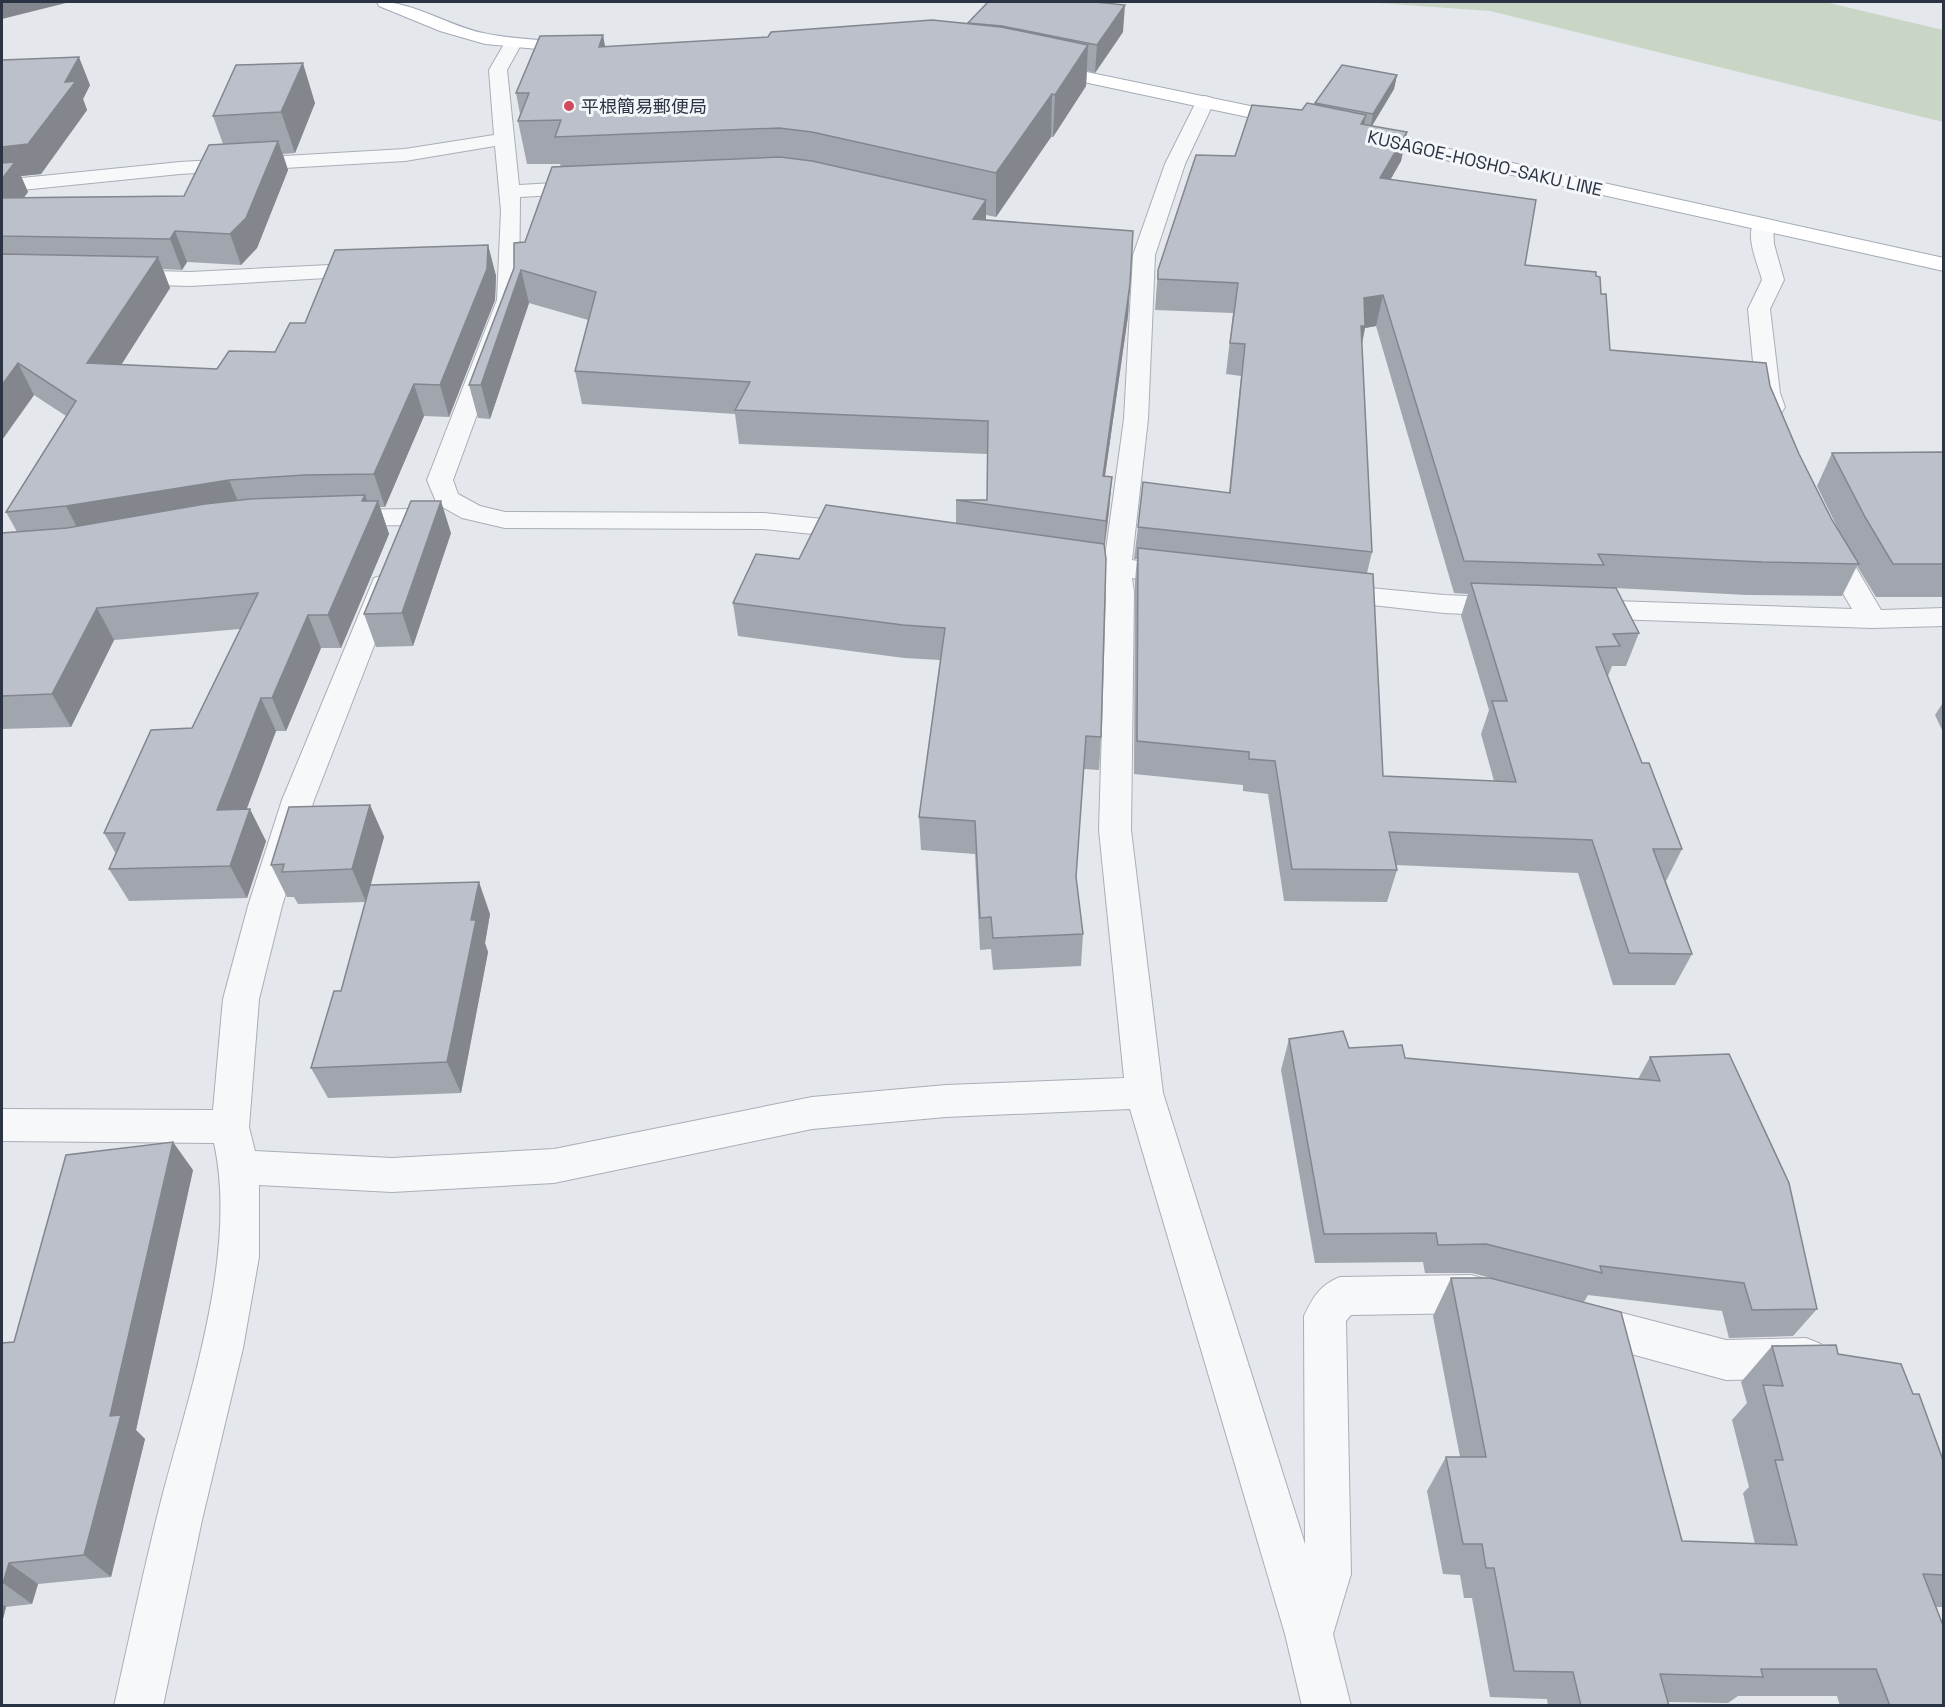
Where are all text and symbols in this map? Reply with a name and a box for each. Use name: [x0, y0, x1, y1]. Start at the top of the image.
place label: 平根簡易郵便局: [581, 95, 707, 118]
marker: 平根簡易郵便局: [562, 99, 576, 113]
street label: KUSAGOE-HOSHO-SAKU LINE: [1365, 125, 1605, 201]

